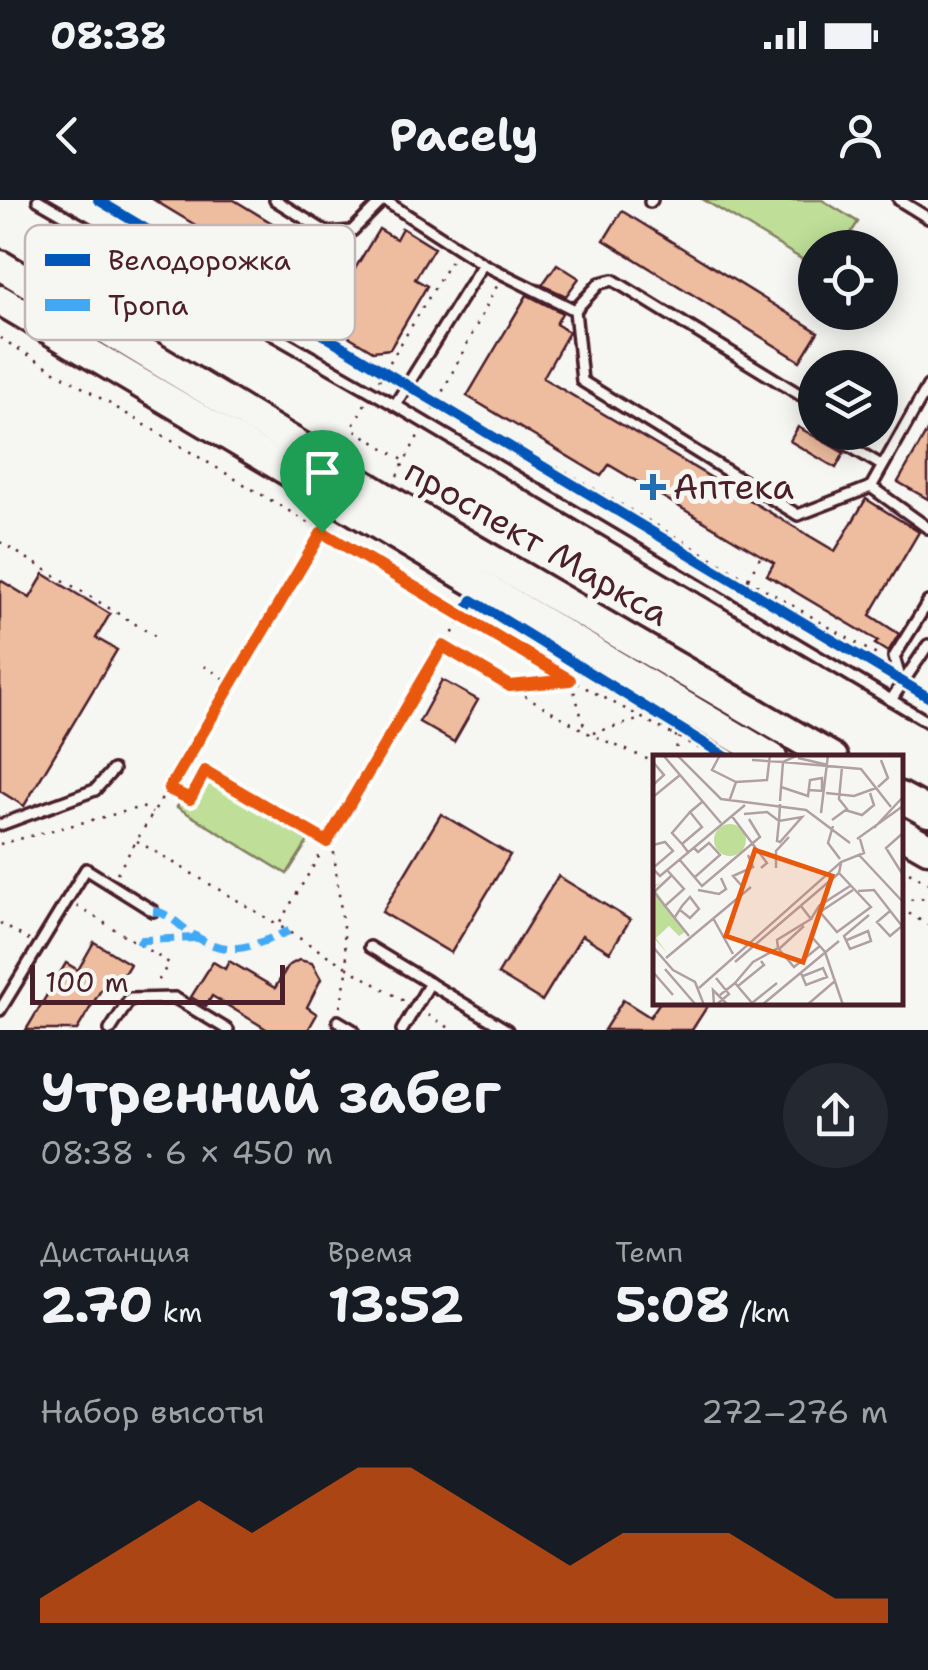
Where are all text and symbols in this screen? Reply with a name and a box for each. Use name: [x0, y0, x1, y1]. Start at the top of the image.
text: 08:38: [50, 10, 167, 61]
text: Pacely: [390, 105, 538, 165]
icon: back: [40, 108, 95, 163]
icon: person: [833, 108, 888, 163]
legend: [25, 225, 355, 340]
map controls: [798, 230, 898, 450]
button: locate: [798, 230, 898, 330]
text: Велодорожка: [108, 241, 291, 279]
text: Тропа: [108, 286, 188, 324]
button: layers: [798, 350, 898, 450]
pin: [280, 430, 365, 533]
icon: arrive: [295, 445, 350, 500]
street label: проспект Маркса: [396, 447, 678, 637]
place label: Аптека: [673, 463, 794, 510]
marker: Аптека: [642, 476, 664, 498]
inset map: [653, 755, 903, 1005]
scale bar: [30, 960, 285, 1004]
text: 100 m: [45, 963, 129, 1001]
text: Утренний забег: [40, 1056, 501, 1130]
button: share: [783, 1063, 888, 1168]
text: 08:38 · 6 × 450 m: [40, 1131, 333, 1174]
text: Дистанция: [40, 1233, 190, 1271]
text: Время: [328, 1233, 413, 1271]
text: Темп: [615, 1233, 683, 1271]
text: 2.70: [40, 1271, 153, 1338]
text: 13:52: [328, 1271, 464, 1338]
text: 5:08: [615, 1271, 730, 1338]
text: km: [153, 1293, 202, 1331]
text: /km: [730, 1293, 790, 1331]
text: Набор высоты: [40, 1390, 265, 1433]
text: 272–276 m: [701, 1390, 888, 1433]

